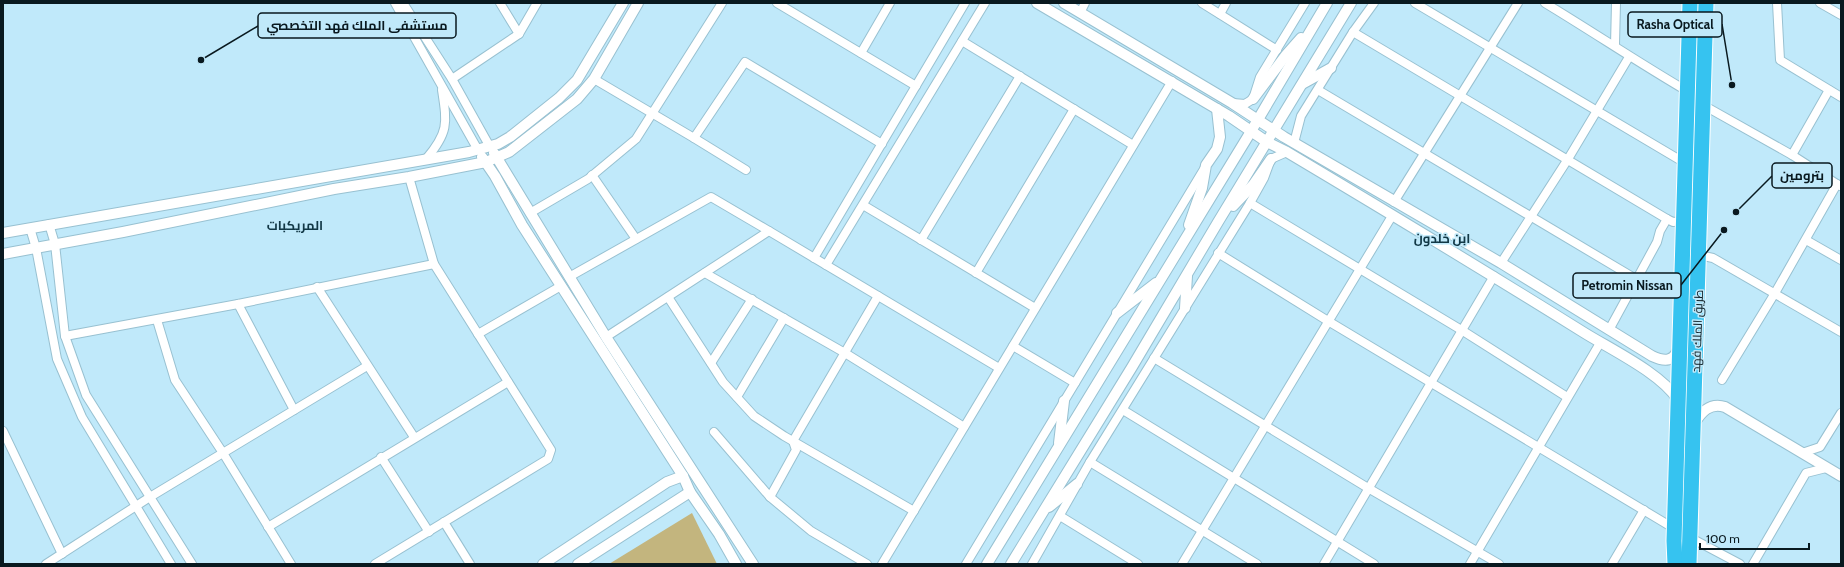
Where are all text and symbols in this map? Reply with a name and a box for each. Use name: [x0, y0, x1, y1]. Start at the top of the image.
callout: Rasha Optical: [1628, 12, 1722, 37]
callout: مستشفى الملك فهد التخصصي: [258, 13, 456, 38]
text: Rasha Optical: [1636, 16, 1714, 32]
text: مستشفى الملك فهد التخصصي: [266, 17, 448, 36]
callout: بترومين: [1772, 163, 1832, 188]
text: بترومين: [1780, 167, 1824, 184]
district label: المريكبات: [267, 217, 323, 233]
district label: ابن خلدون: [1414, 230, 1470, 247]
callout: Petromin Nissan: [1573, 273, 1681, 298]
text: Petromin Nissan: [1581, 277, 1673, 293]
street label: طريق الملك فهد: [1688, 289, 1706, 373]
scale bar: [1700, 525, 1809, 551]
text: 100 m: [1706, 531, 1740, 546]

